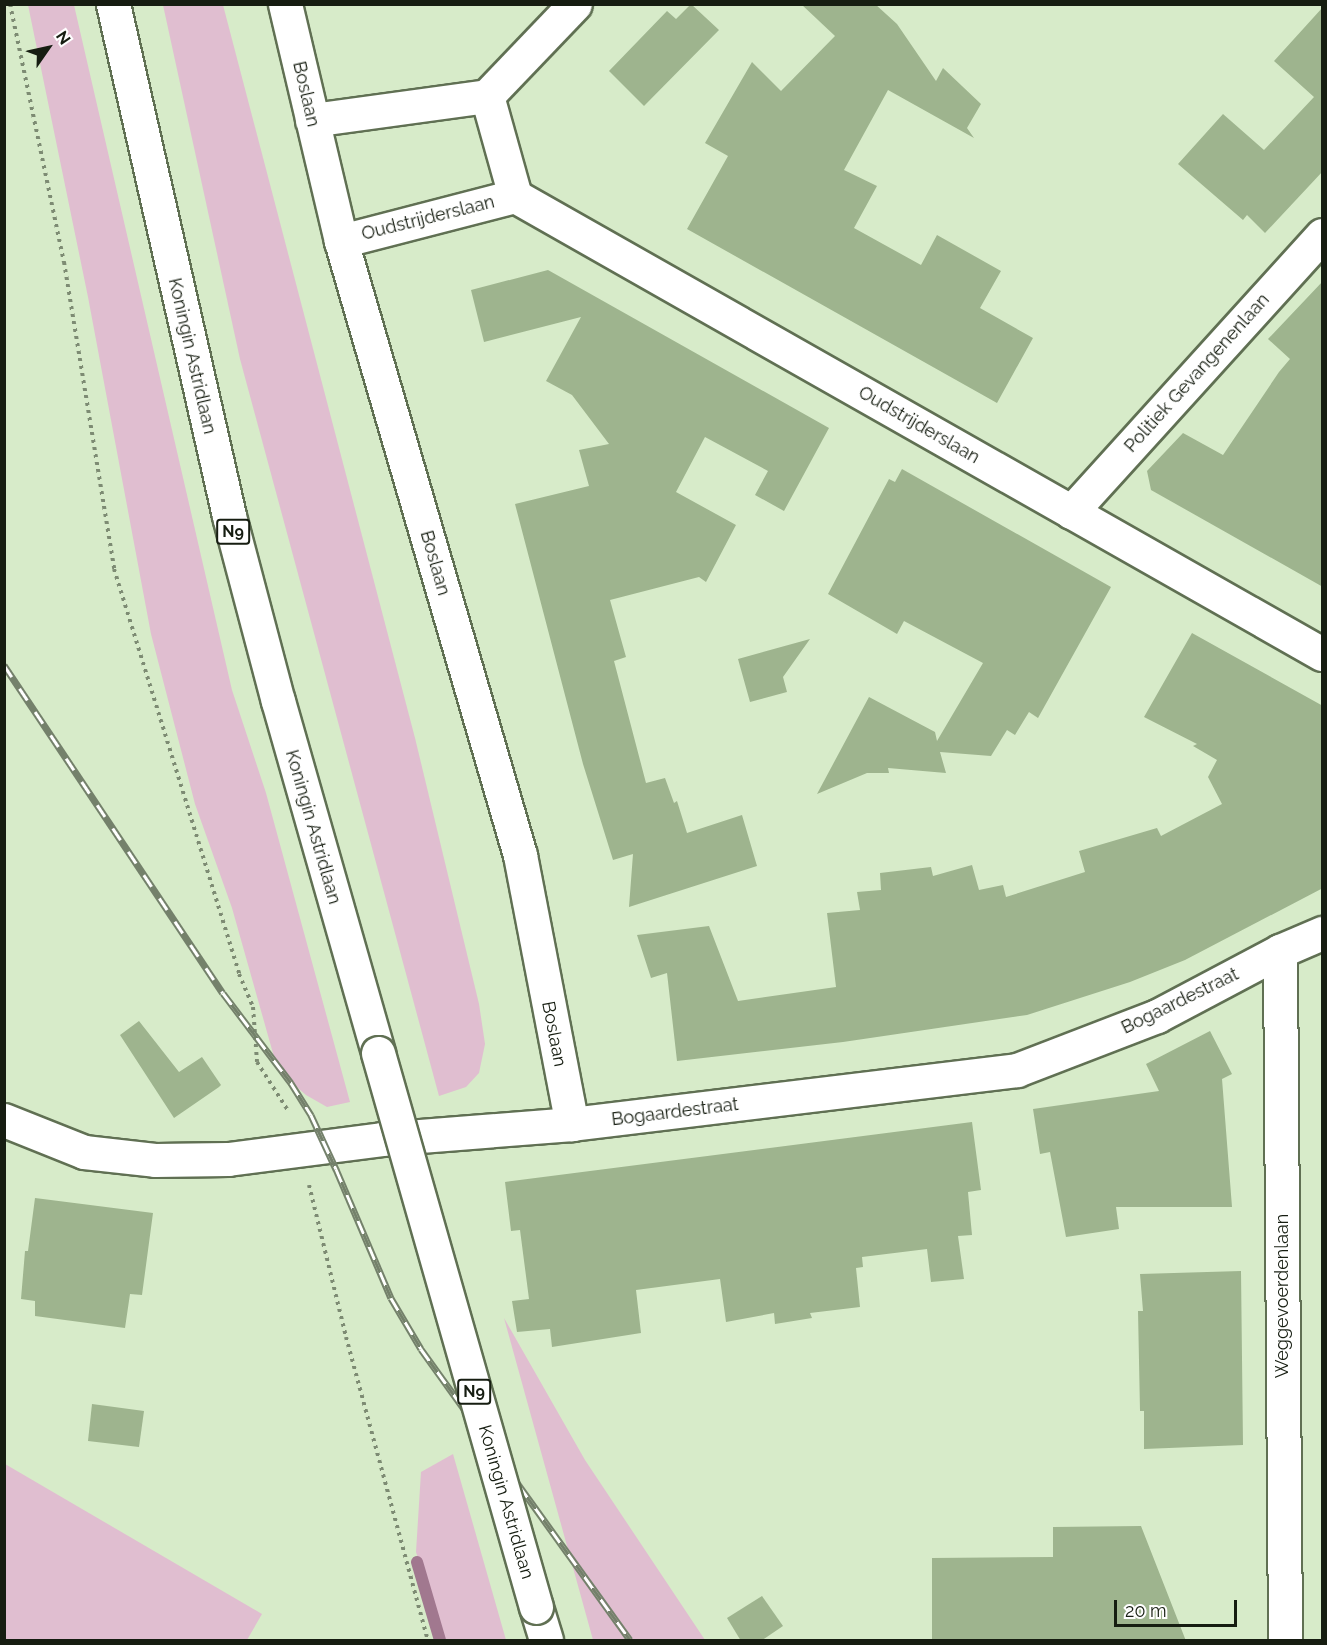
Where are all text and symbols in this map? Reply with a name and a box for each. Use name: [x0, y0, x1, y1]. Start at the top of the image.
north arrow: [18, 18, 78, 78]
text: N: [52, 27, 75, 48]
street label: Boslaan: [288, 59, 324, 129]
street label: Oudstrijderslaan: [359, 191, 497, 245]
street label: Koningin Astridlaan: [163, 276, 221, 436]
street label: Politiek Gevangenenlaan: [1120, 289, 1274, 457]
street label: Oudstrijderslaan: [855, 382, 983, 468]
road number: N9: [215, 519, 251, 545]
street label: Boslaan: [415, 528, 455, 598]
street label: Koningin Astridlaan: [281, 747, 345, 907]
street label: Bogaardestraat: [1118, 963, 1242, 1039]
street label: Boslaan: [537, 999, 571, 1069]
street label: Bogaardestraat: [610, 1093, 740, 1131]
street label: Weggevoerdenlaan: [1271, 1214, 1293, 1378]
road number: N9: [456, 1379, 492, 1405]
street label: Koningin Astridlaan: [474, 1422, 538, 1582]
scale bar: [1117, 1588, 1240, 1626]
text: 20 m: [1125, 1600, 1167, 1621]

